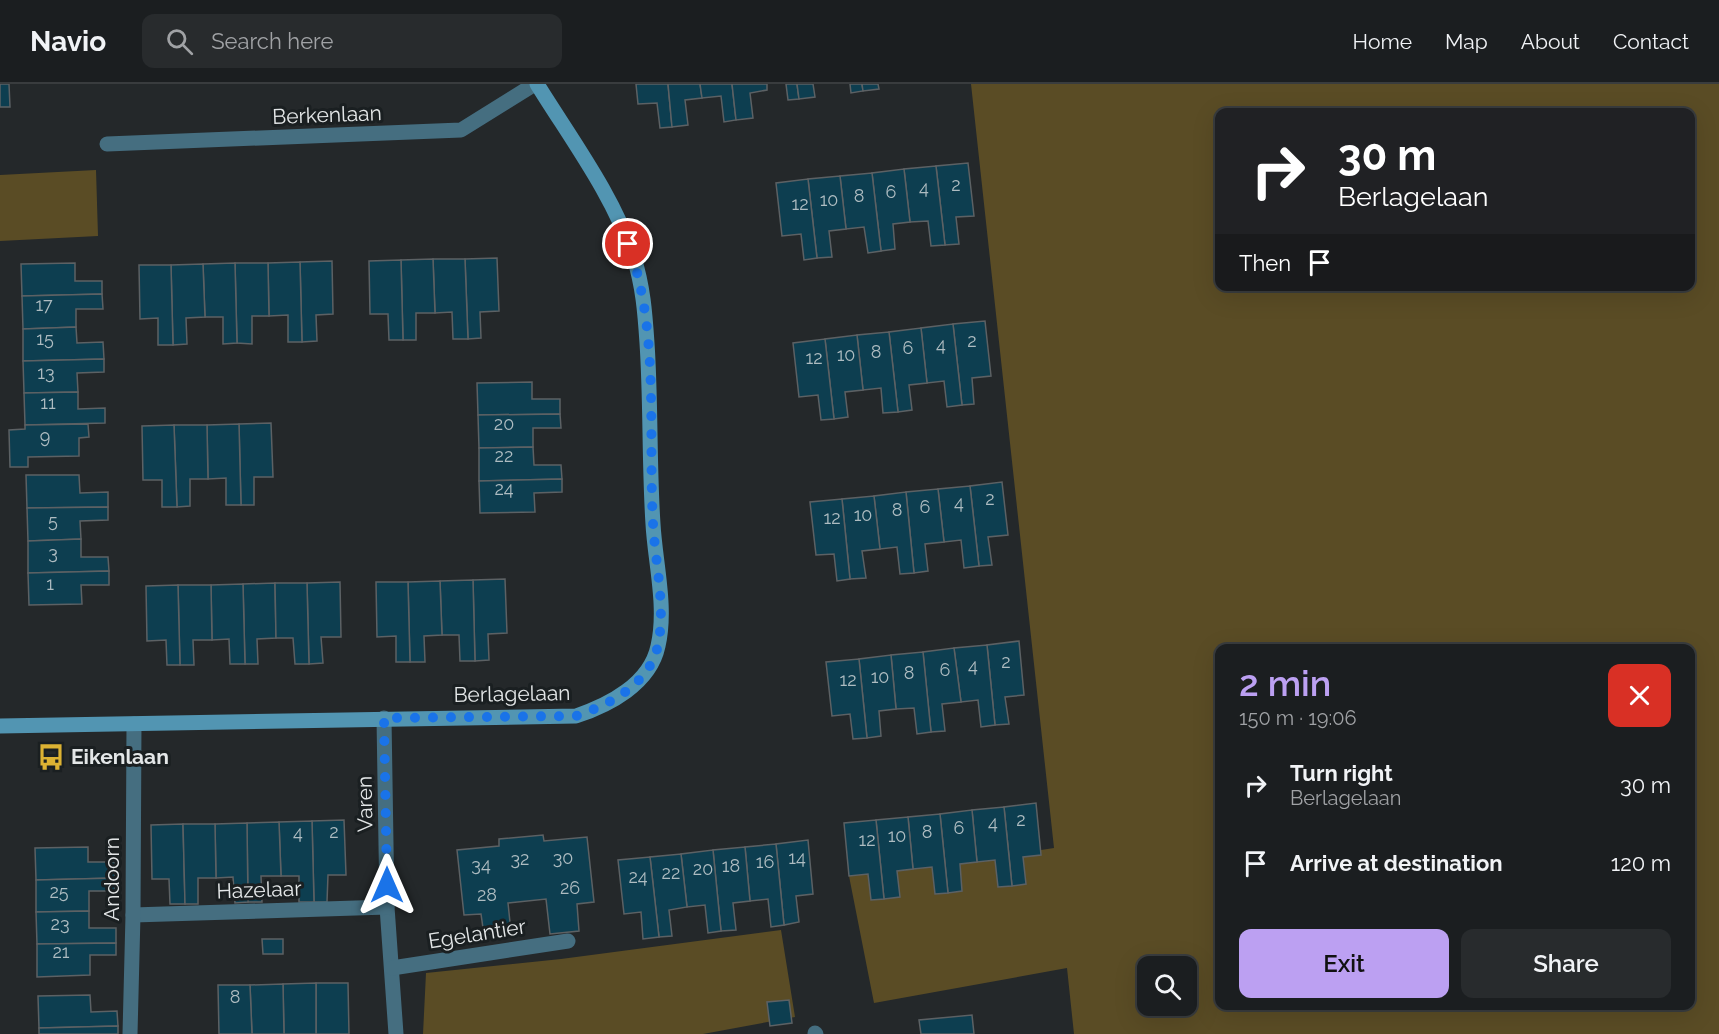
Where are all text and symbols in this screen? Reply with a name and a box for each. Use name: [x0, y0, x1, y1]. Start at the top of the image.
search box: [142, 14, 562, 68]
text: Navio: [30, 25, 106, 58]
icon: search: [163, 25, 196, 58]
text: Search here: [211, 28, 333, 54]
text: Home: [1353, 29, 1412, 54]
text: Map: [1445, 29, 1488, 54]
text: About: [1521, 29, 1580, 54]
text: Contact: [1613, 29, 1689, 54]
street label: Berkenlaan: [272, 100, 382, 129]
text: 30 m: [1338, 131, 1436, 180]
icon: right: [1239, 132, 1317, 210]
house number: 2: [951, 174, 961, 195]
house number: 4: [919, 177, 929, 198]
house number: 6: [886, 181, 897, 202]
text: Berlagelaan: [1338, 181, 1488, 212]
house number: 8: [854, 185, 864, 206]
house number: 10: [820, 189, 838, 210]
house number: 12: [791, 193, 809, 214]
pin: [602, 218, 653, 269]
icon: arrive: [611, 227, 644, 260]
icon: arrive: [1303, 246, 1336, 279]
text: Then: [1239, 250, 1291, 276]
house number: 17: [35, 294, 53, 315]
house number: 15: [36, 328, 54, 349]
house number: 2: [967, 330, 977, 351]
house number: 4: [936, 334, 946, 355]
house number: 6: [903, 337, 914, 358]
house number: 8: [871, 341, 881, 362]
house number: 10: [837, 344, 855, 365]
house number: 12: [805, 347, 823, 368]
house number: 13: [37, 362, 55, 383]
house number: 11: [40, 392, 56, 413]
house number: 20: [494, 413, 514, 434]
house number: 9: [40, 426, 50, 447]
house number: 22: [495, 445, 513, 466]
house number: 24: [494, 478, 514, 499]
house number: 2: [985, 488, 995, 509]
house number: 4: [954, 492, 964, 513]
house number: 6: [920, 496, 931, 517]
house number: 8: [892, 499, 902, 520]
house number: 10: [854, 504, 872, 525]
house number: 12: [823, 507, 841, 528]
house number: 5: [48, 510, 58, 531]
house number: 3: [48, 542, 58, 563]
house number: 1: [46, 573, 54, 594]
house number: 2: [1001, 651, 1011, 672]
house number: 4: [968, 655, 978, 676]
house number: 6: [940, 659, 951, 680]
house number: 8: [904, 662, 914, 683]
text: 2 min: [1239, 662, 1331, 704]
button: close: [1608, 664, 1671, 727]
house number: 10: [871, 666, 889, 687]
house number: 12: [839, 669, 857, 690]
street label: Berlagelaan: [453, 680, 571, 707]
text: 150 m · 19:06: [1239, 706, 1357, 730]
bus stop icon: Eikenlaan: [36, 742, 66, 772]
place label: Eikenlaan: [71, 744, 169, 769]
text: Turn right: [1290, 760, 1393, 786]
icon: right: [1239, 769, 1272, 802]
text: 30 m: [1620, 772, 1671, 798]
street label: Varen: [352, 776, 377, 832]
text: Berlagelaan: [1290, 786, 1401, 810]
house number: 2: [1016, 809, 1026, 830]
house number: 4: [988, 812, 998, 833]
house number: 6: [954, 817, 965, 838]
house number: 2: [329, 821, 339, 842]
house number: 8: [922, 821, 932, 842]
house number: 4: [293, 822, 303, 843]
house number: 10: [888, 825, 906, 846]
house number: 12: [858, 829, 876, 850]
street label: Andoorn: [99, 837, 124, 921]
house number: 30: [553, 847, 573, 868]
house number: 14: [788, 847, 806, 868]
icon: arrive: [1239, 847, 1272, 880]
house number: 32: [511, 848, 530, 869]
text: Arrive at destination: [1290, 850, 1503, 876]
text: 120 m: [1611, 850, 1671, 876]
house number: 16: [756, 851, 774, 872]
position arrow: [355, 853, 419, 917]
house number: 34: [471, 854, 491, 875]
house number: 18: [722, 855, 740, 876]
house number: 20: [693, 858, 713, 879]
house number: 22: [662, 862, 680, 883]
house number: 24: [628, 866, 648, 887]
street label: Hazelaar: [216, 875, 303, 903]
house number: 26: [560, 877, 580, 898]
house number: 25: [49, 881, 69, 902]
house number: 28: [477, 884, 497, 905]
house number: 23: [51, 913, 70, 934]
street label: Egelantier: [426, 913, 528, 954]
button: Exit: [1239, 929, 1449, 998]
button: Share: [1461, 929, 1671, 998]
house number: 21: [52, 941, 70, 962]
map controls: [1137, 956, 1197, 1016]
button: search: [1137, 956, 1197, 1016]
house number: 8: [230, 986, 240, 1007]

